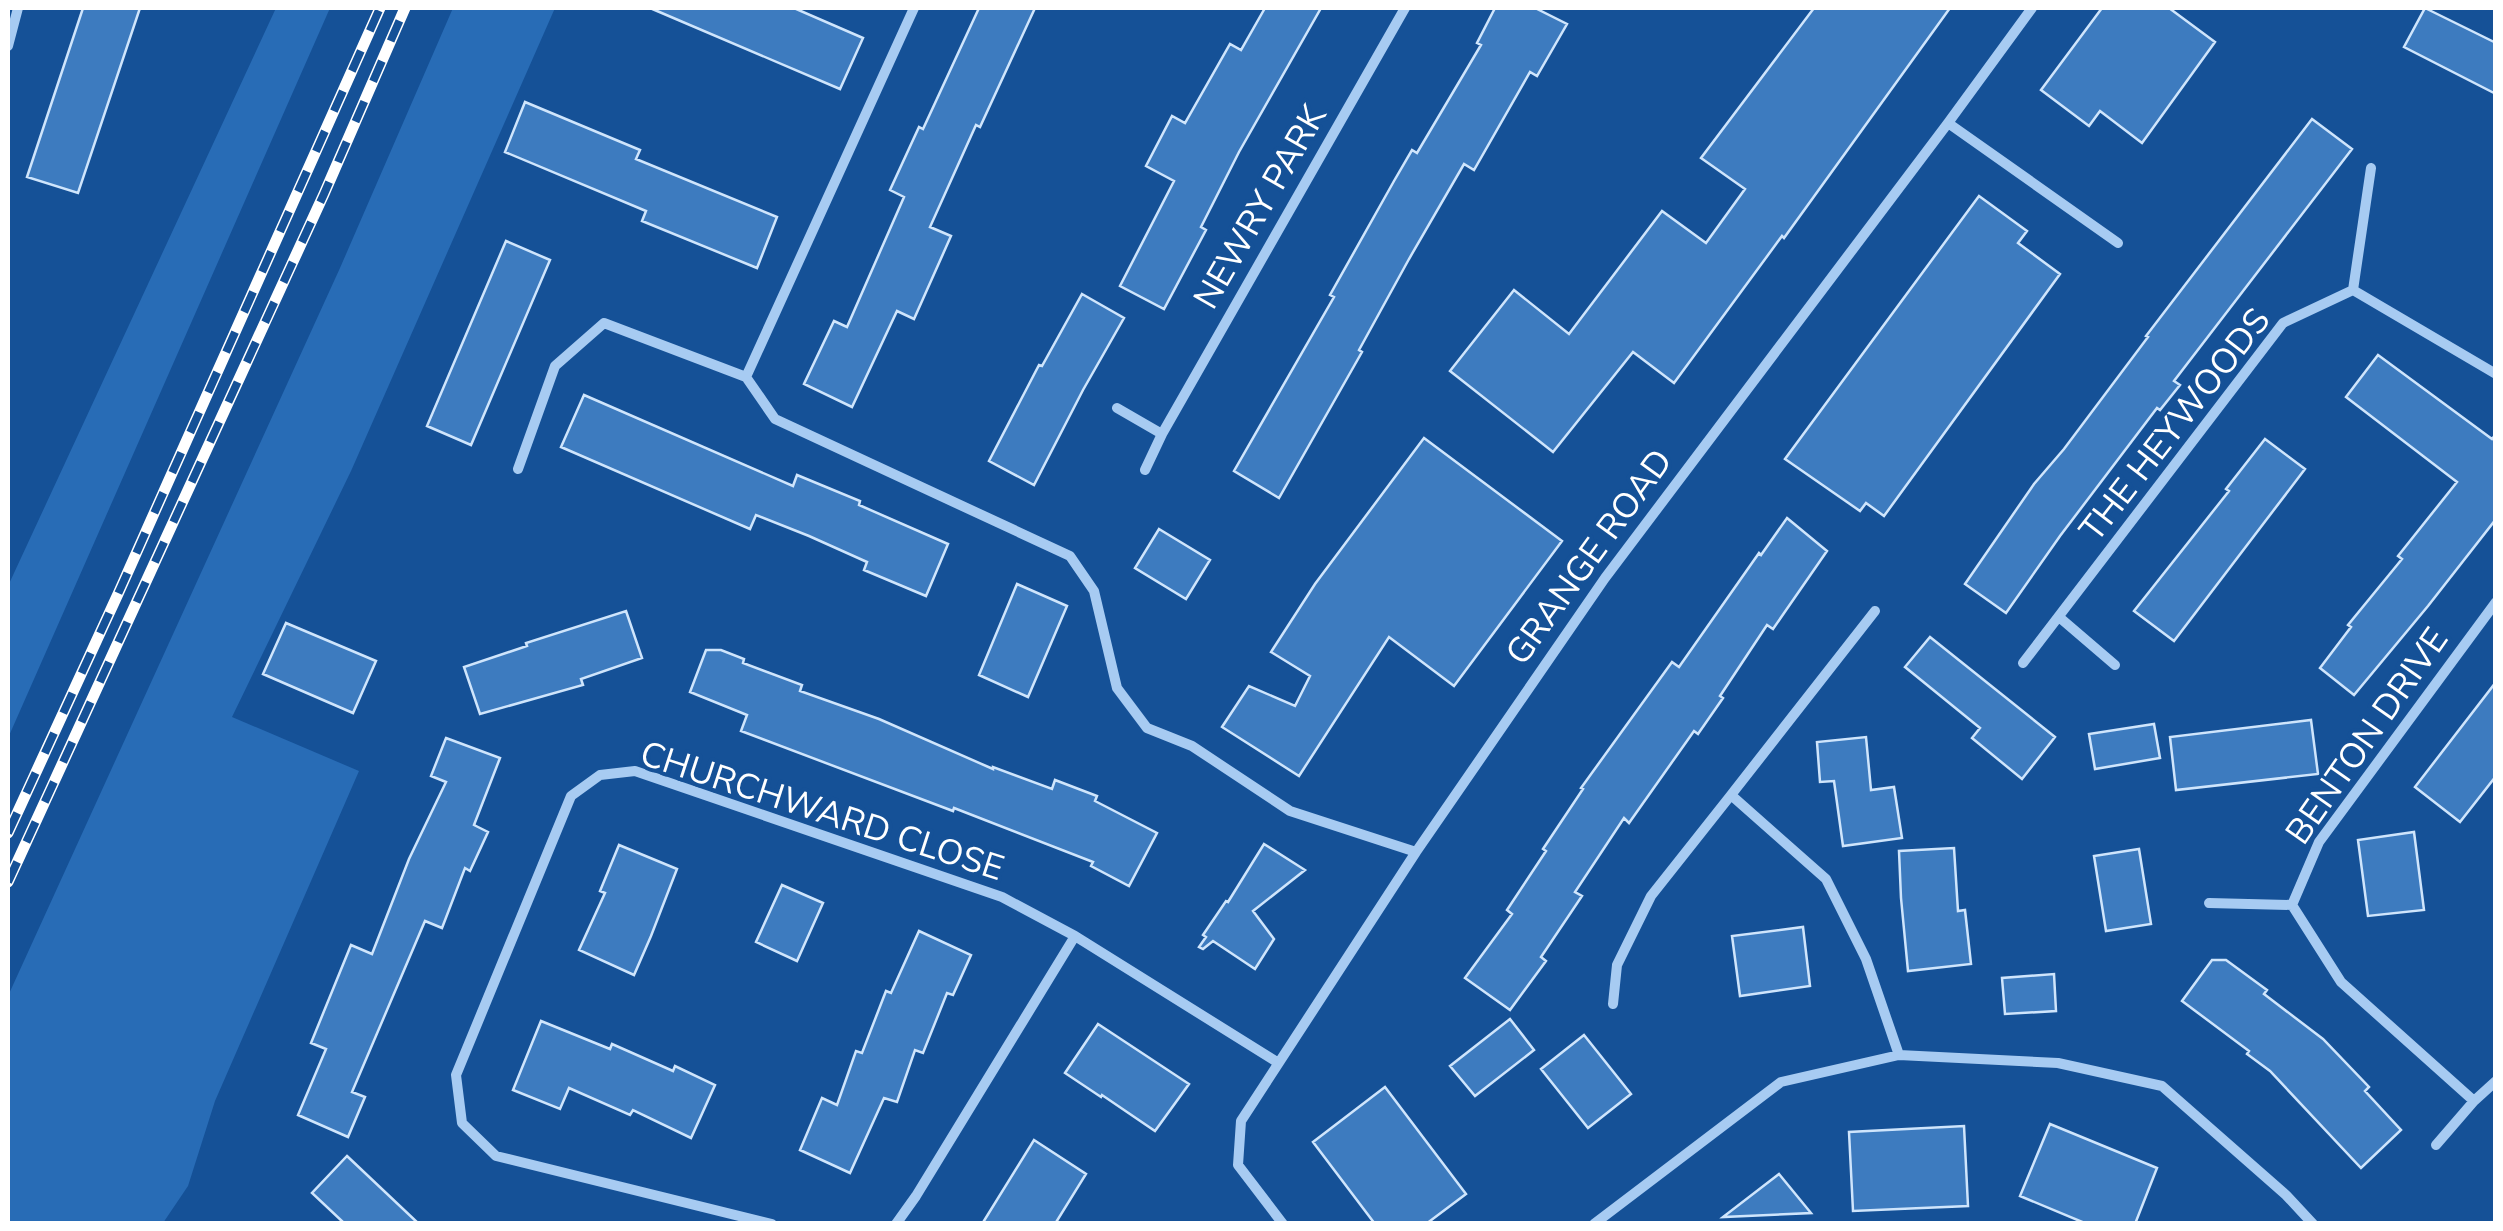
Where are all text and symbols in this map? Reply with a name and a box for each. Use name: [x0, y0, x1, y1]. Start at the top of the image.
street label: NEWRY PARK: [1183, 96, 1338, 318]
street label: THE HEYWOODS: [2069, 299, 2281, 551]
street label: GRANGE ROAD: [1495, 440, 1683, 674]
street label: BENTON DRIVE: [2275, 618, 2459, 854]
street label: CHURCHWARD CLOSE: [634, 730, 1010, 892]

